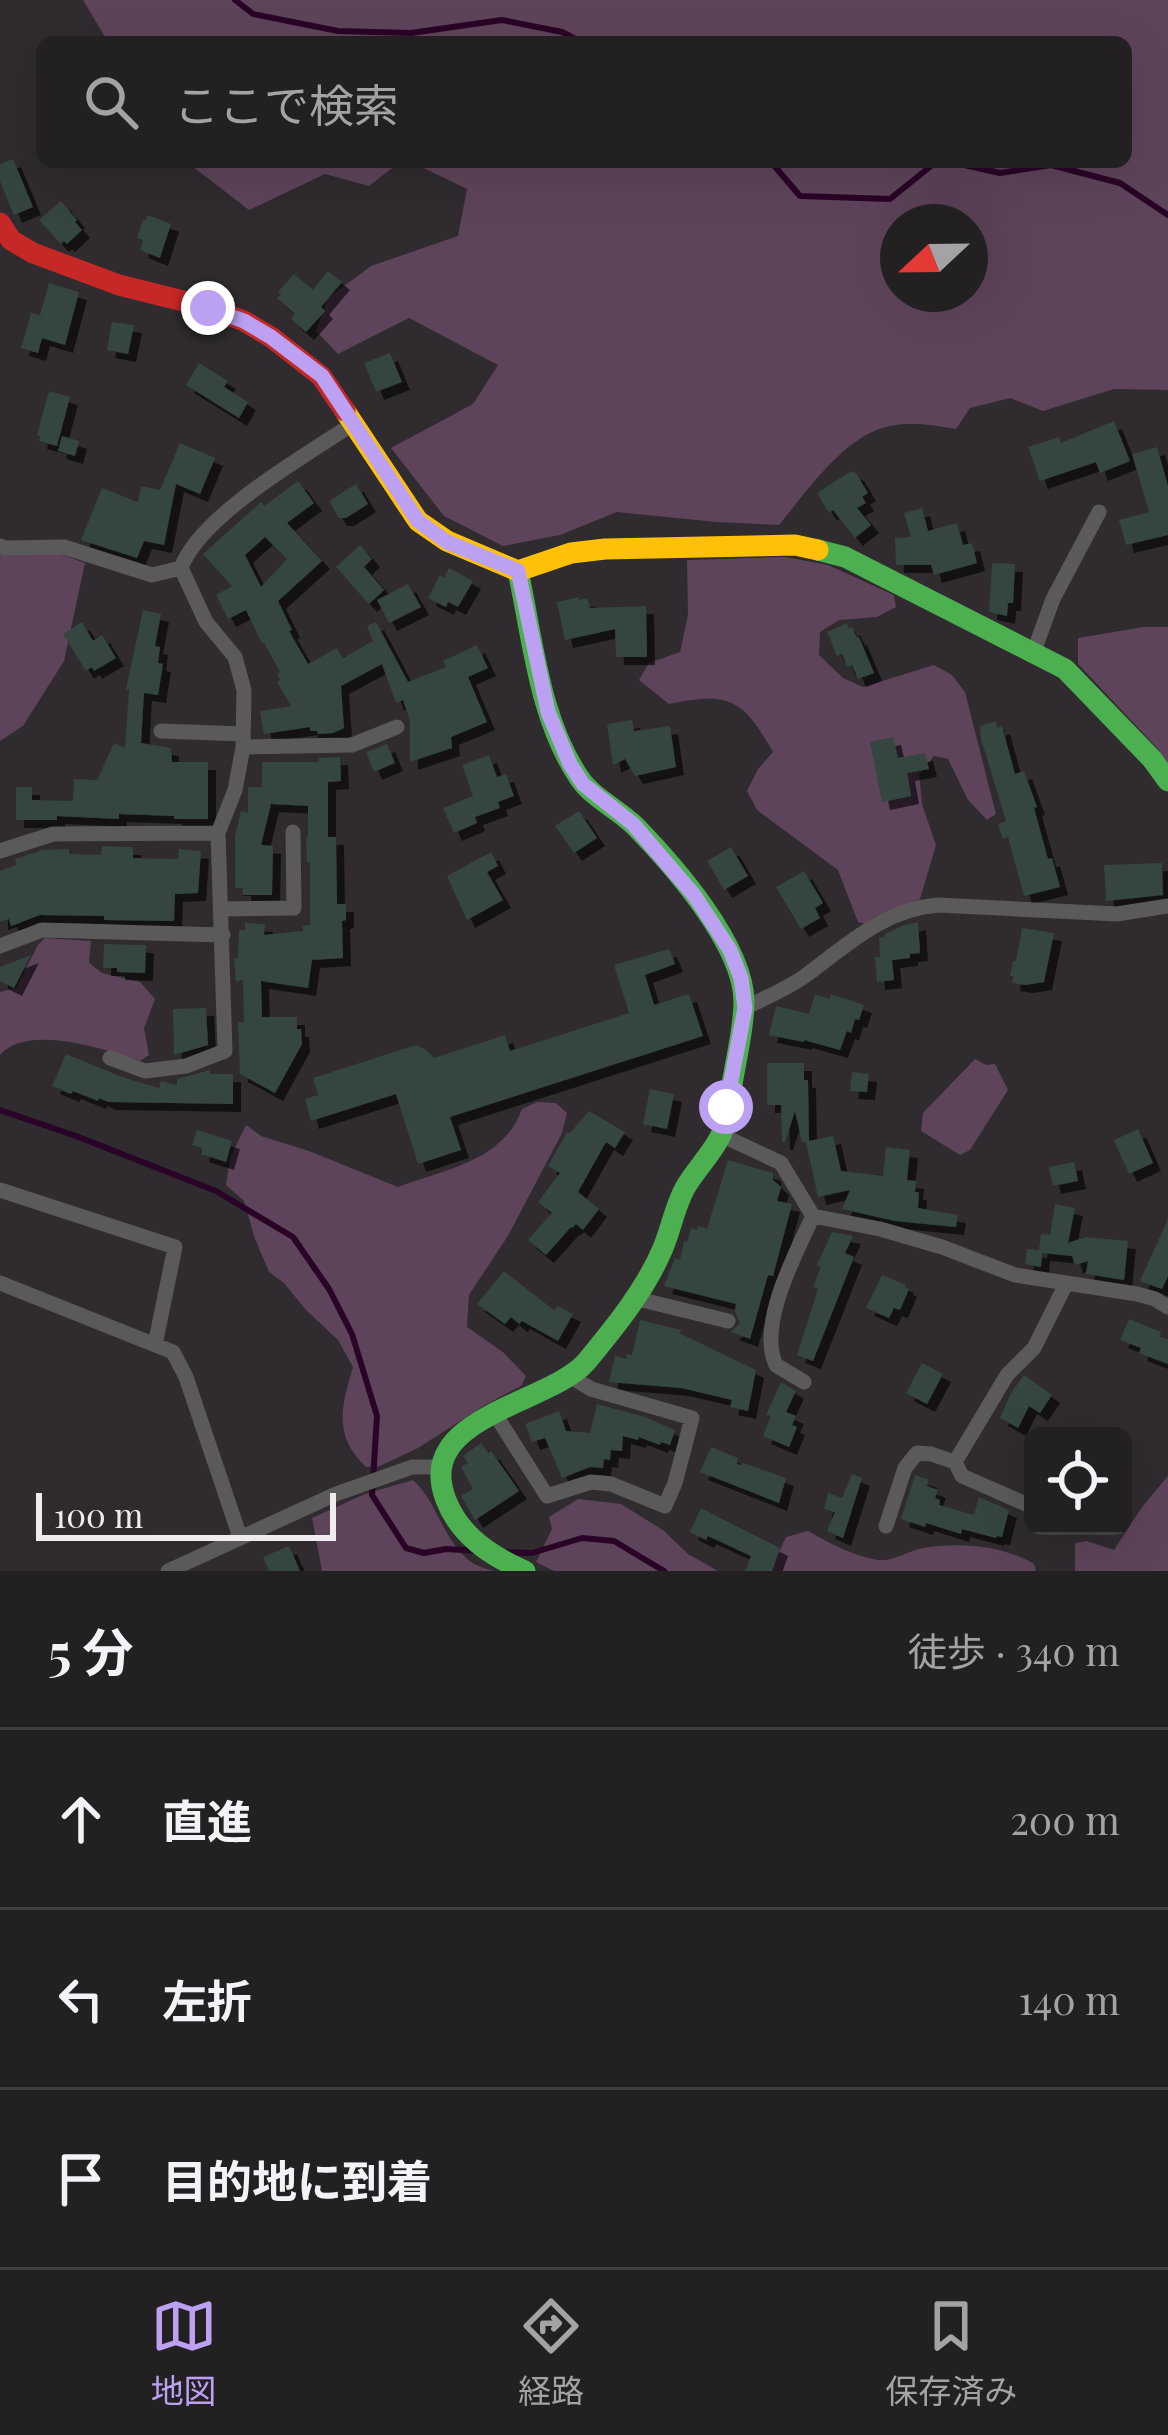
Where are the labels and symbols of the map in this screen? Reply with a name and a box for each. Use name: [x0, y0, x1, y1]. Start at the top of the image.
north arrow: [880, 204, 988, 312]
route end: [181, 281, 235, 335]
route start: [699, 1080, 753, 1134]
scale bar: [36, 1487, 336, 1540]

